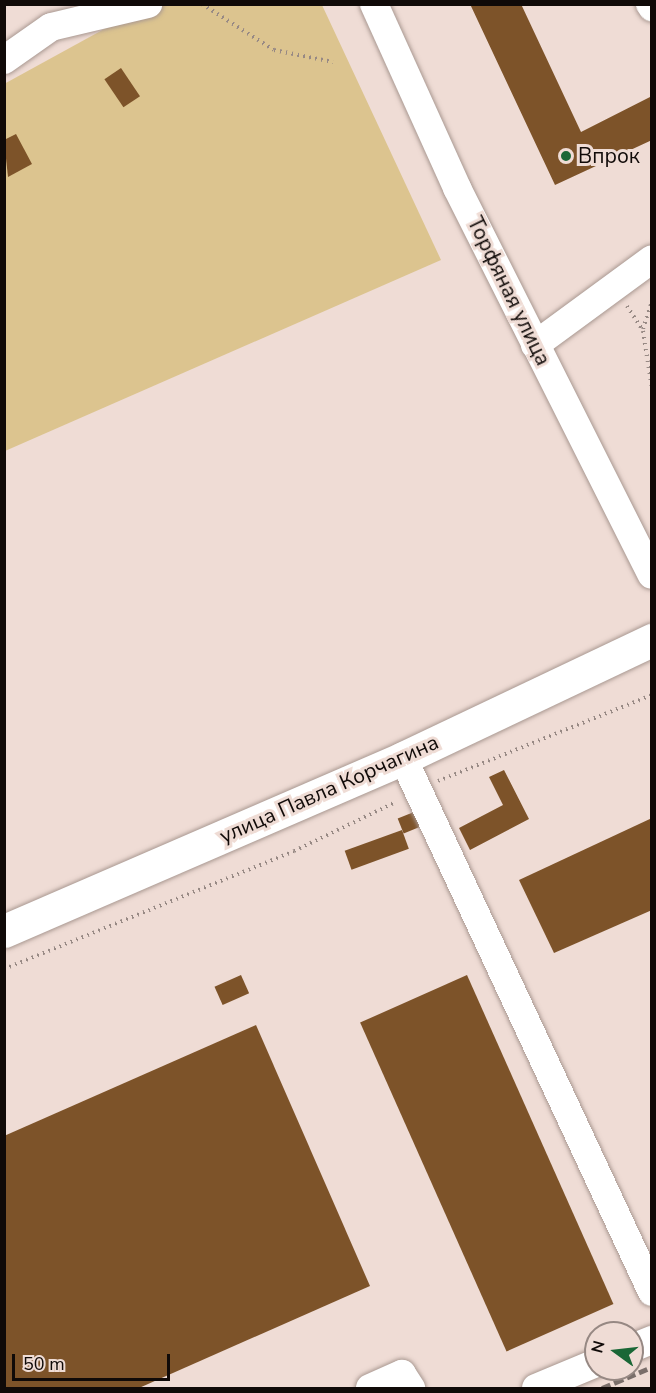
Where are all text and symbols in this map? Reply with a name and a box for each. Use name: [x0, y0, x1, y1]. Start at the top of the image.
place label: Впрок: [578, 143, 640, 169]
marker: Впрок: [559, 149, 573, 163]
street label: Торфяная улица: [462, 213, 556, 369]
street label: улица Павла Корчагина: [216, 729, 442, 849]
north arrow: [584, 1321, 644, 1381]
text: N: [586, 1338, 611, 1355]
scale bar: [15, 1342, 172, 1380]
text: 50 m: [23, 1352, 65, 1376]

